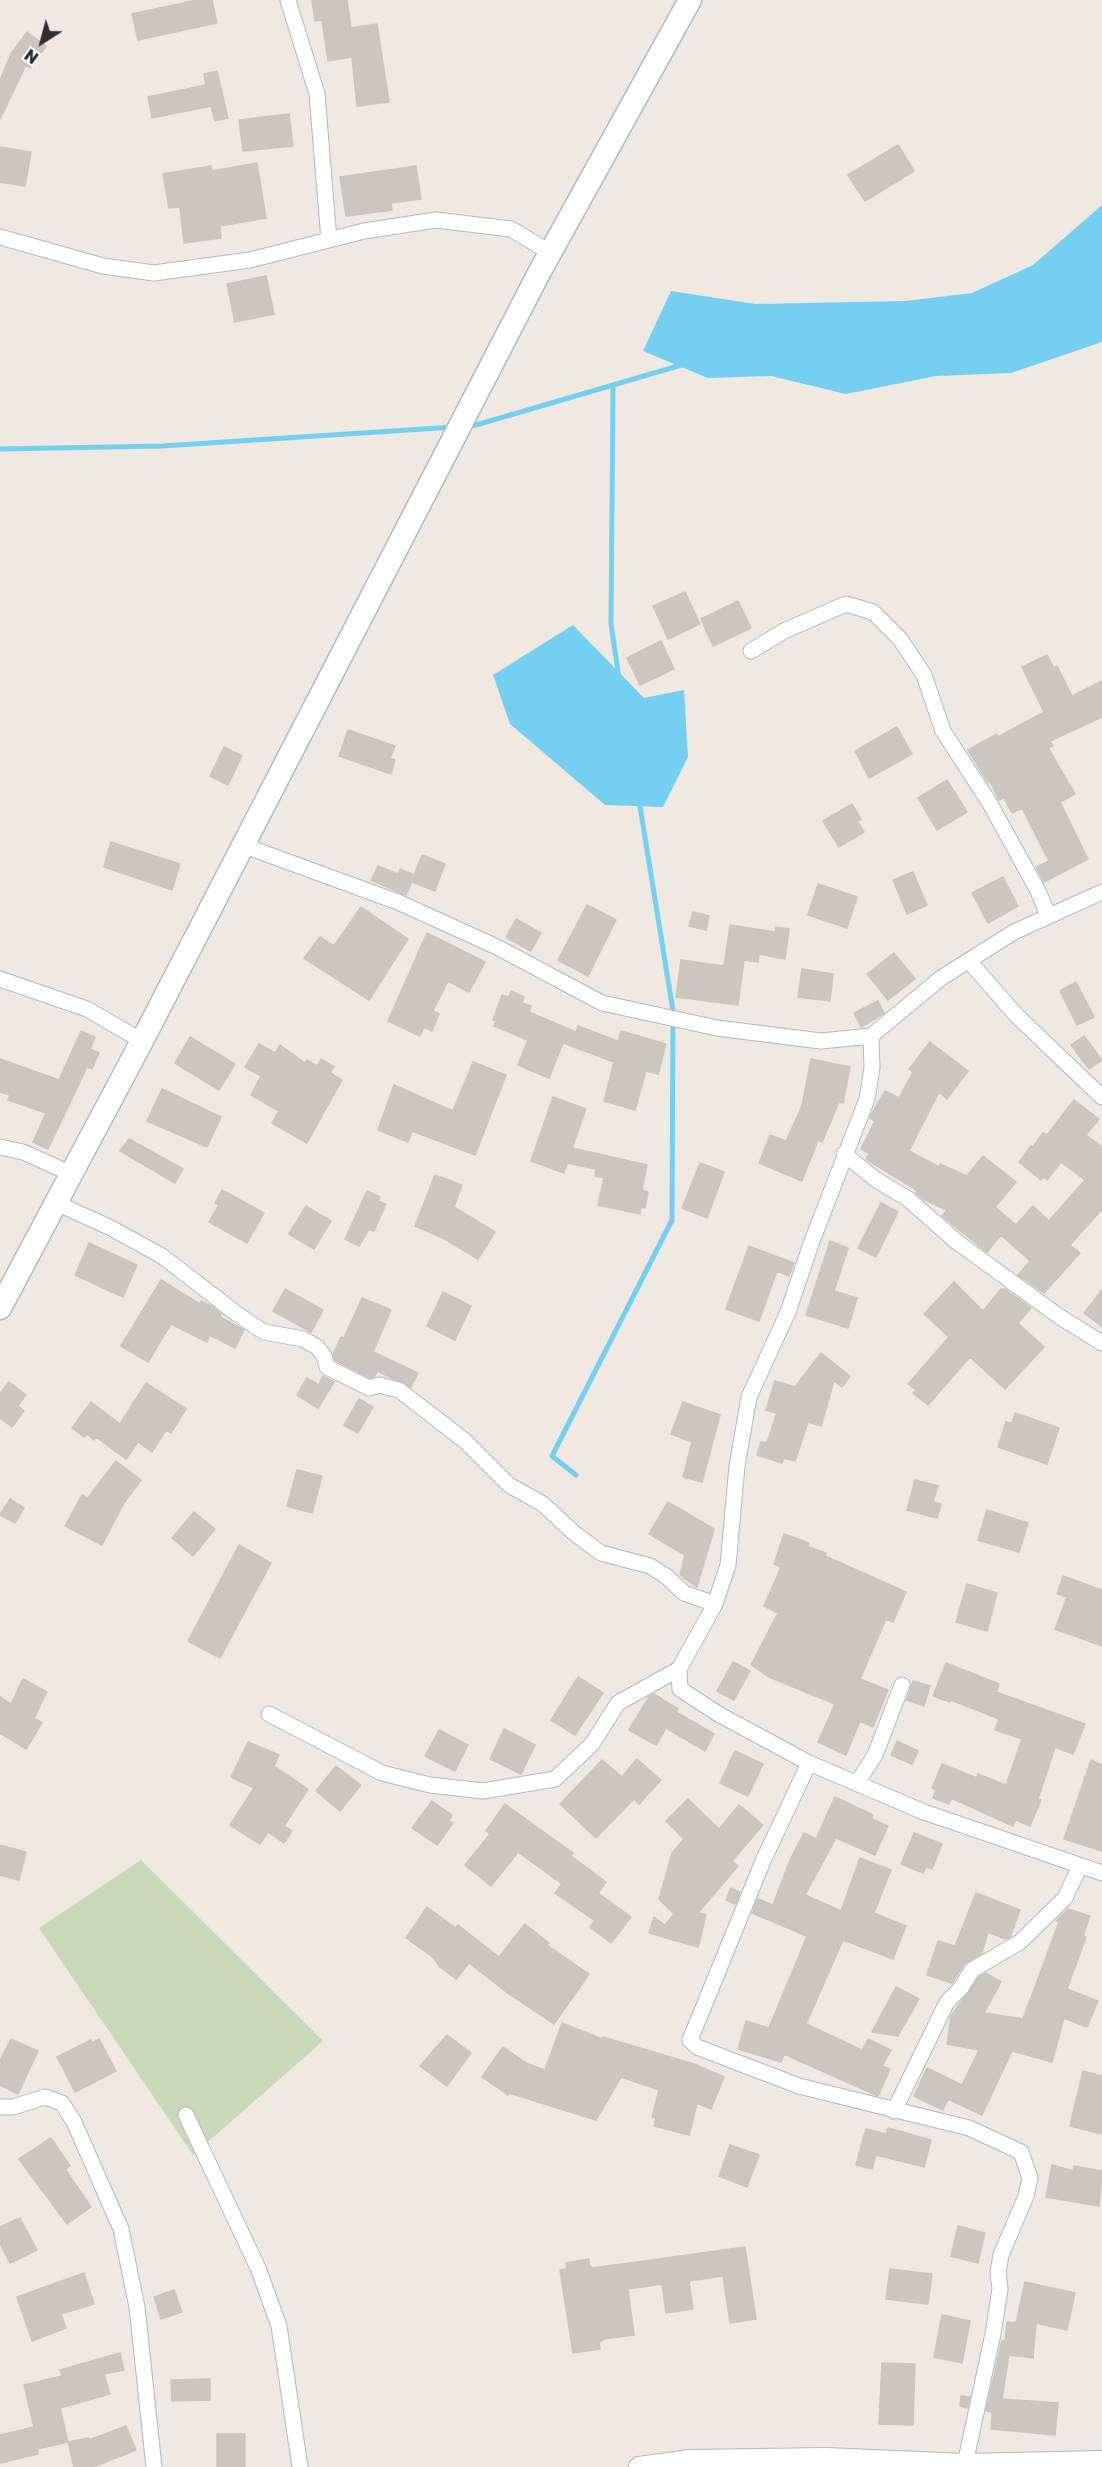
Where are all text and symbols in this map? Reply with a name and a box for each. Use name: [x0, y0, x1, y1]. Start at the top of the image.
north arrow: [12, 12, 72, 72]
text: N: [21, 45, 42, 68]

